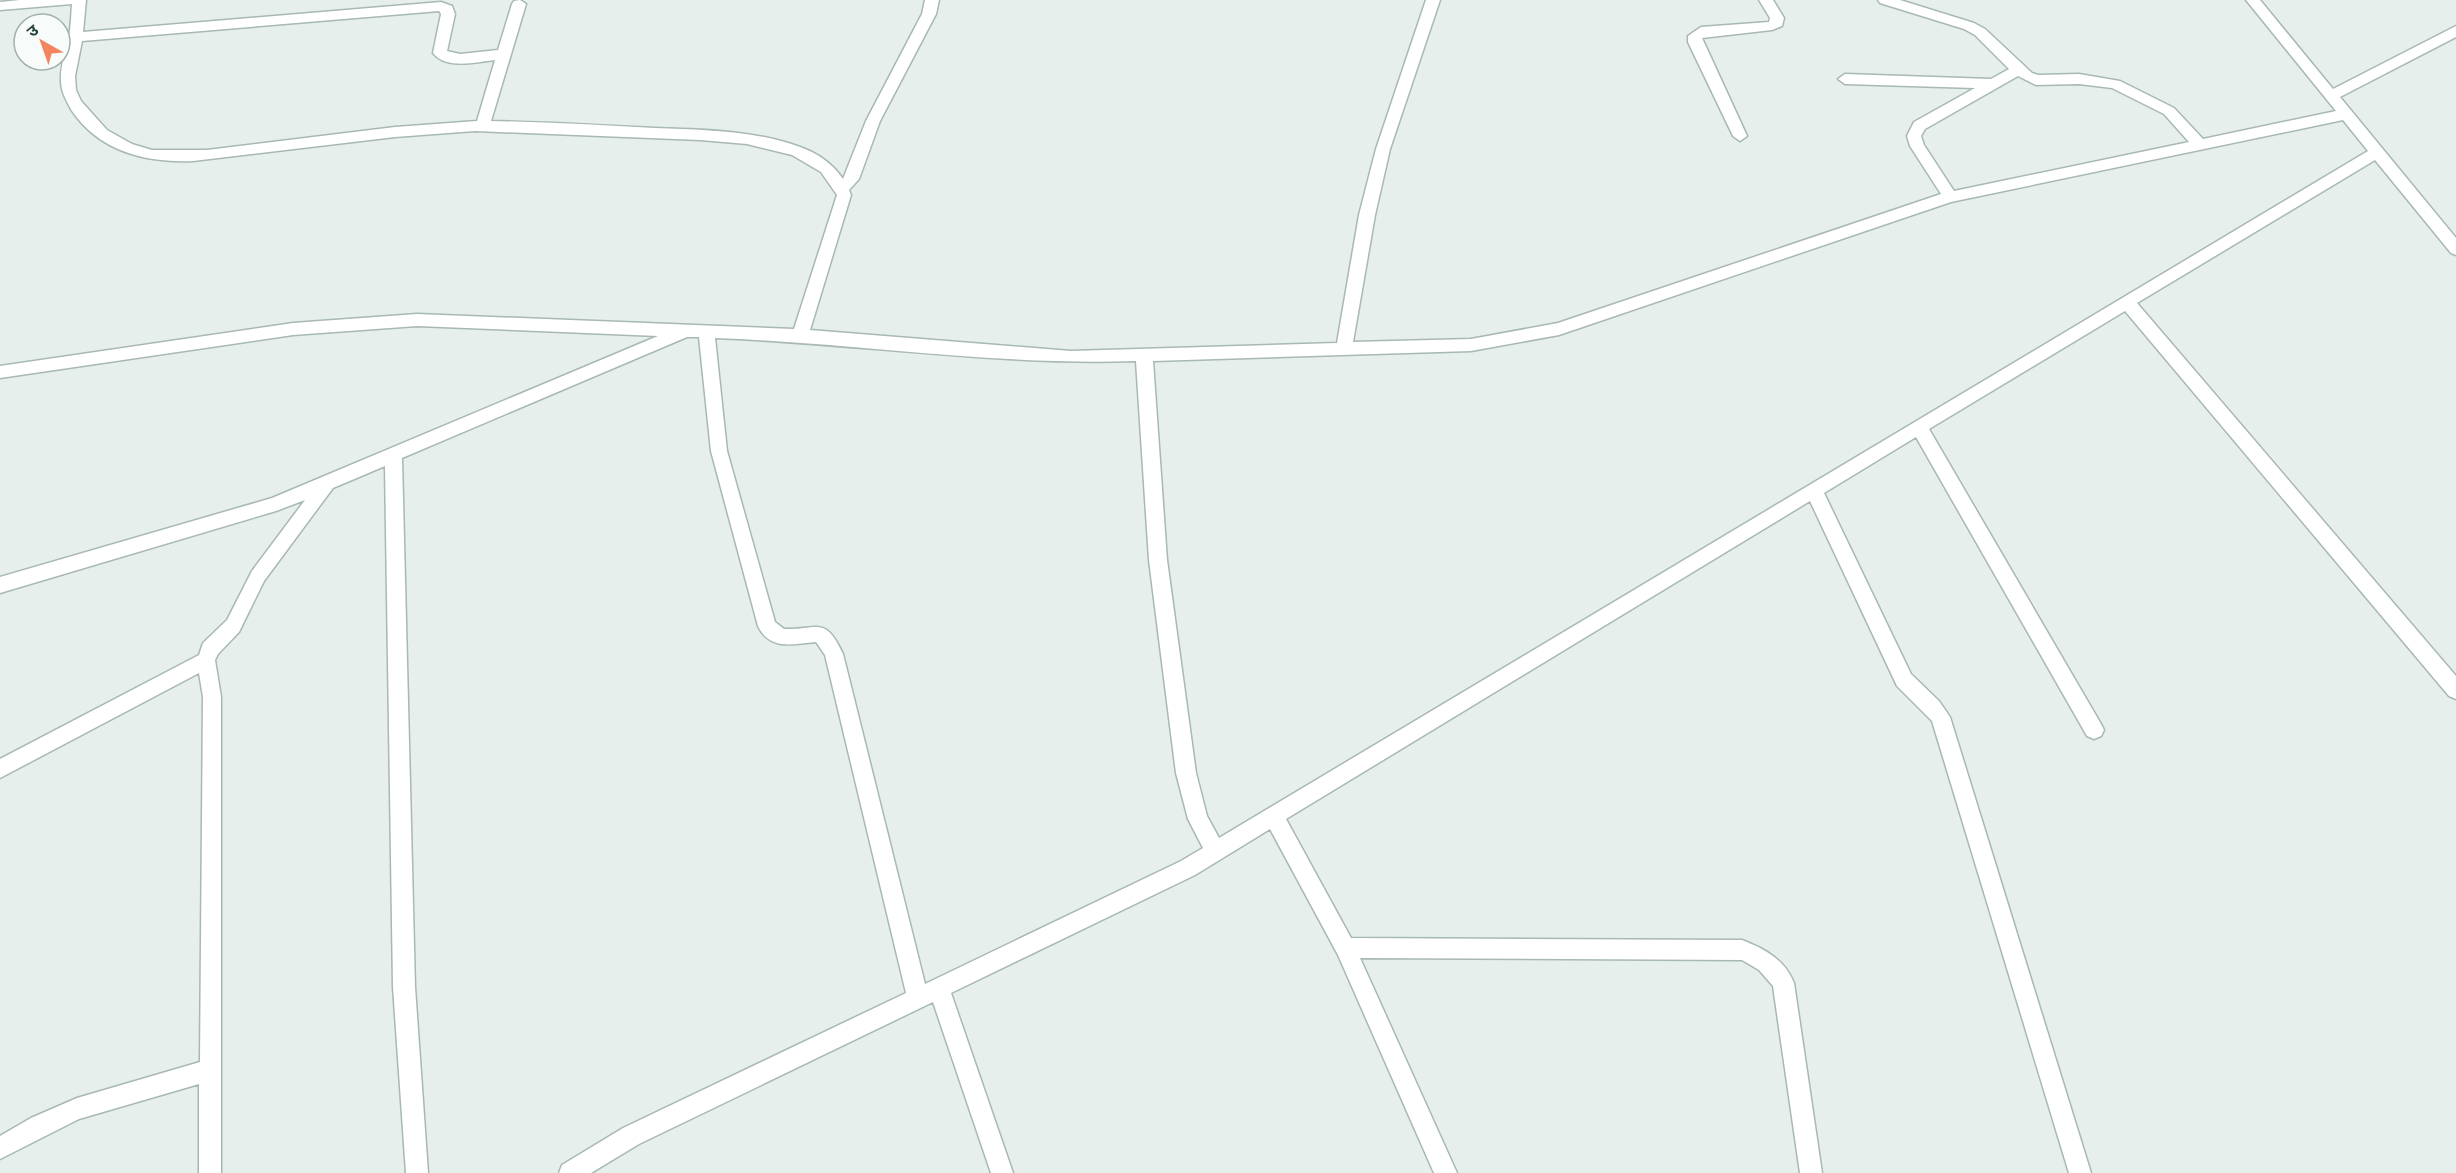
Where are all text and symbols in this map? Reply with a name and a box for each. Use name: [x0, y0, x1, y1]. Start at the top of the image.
north arrow: [12, 12, 72, 72]
text: उ: [23, 20, 43, 41]

